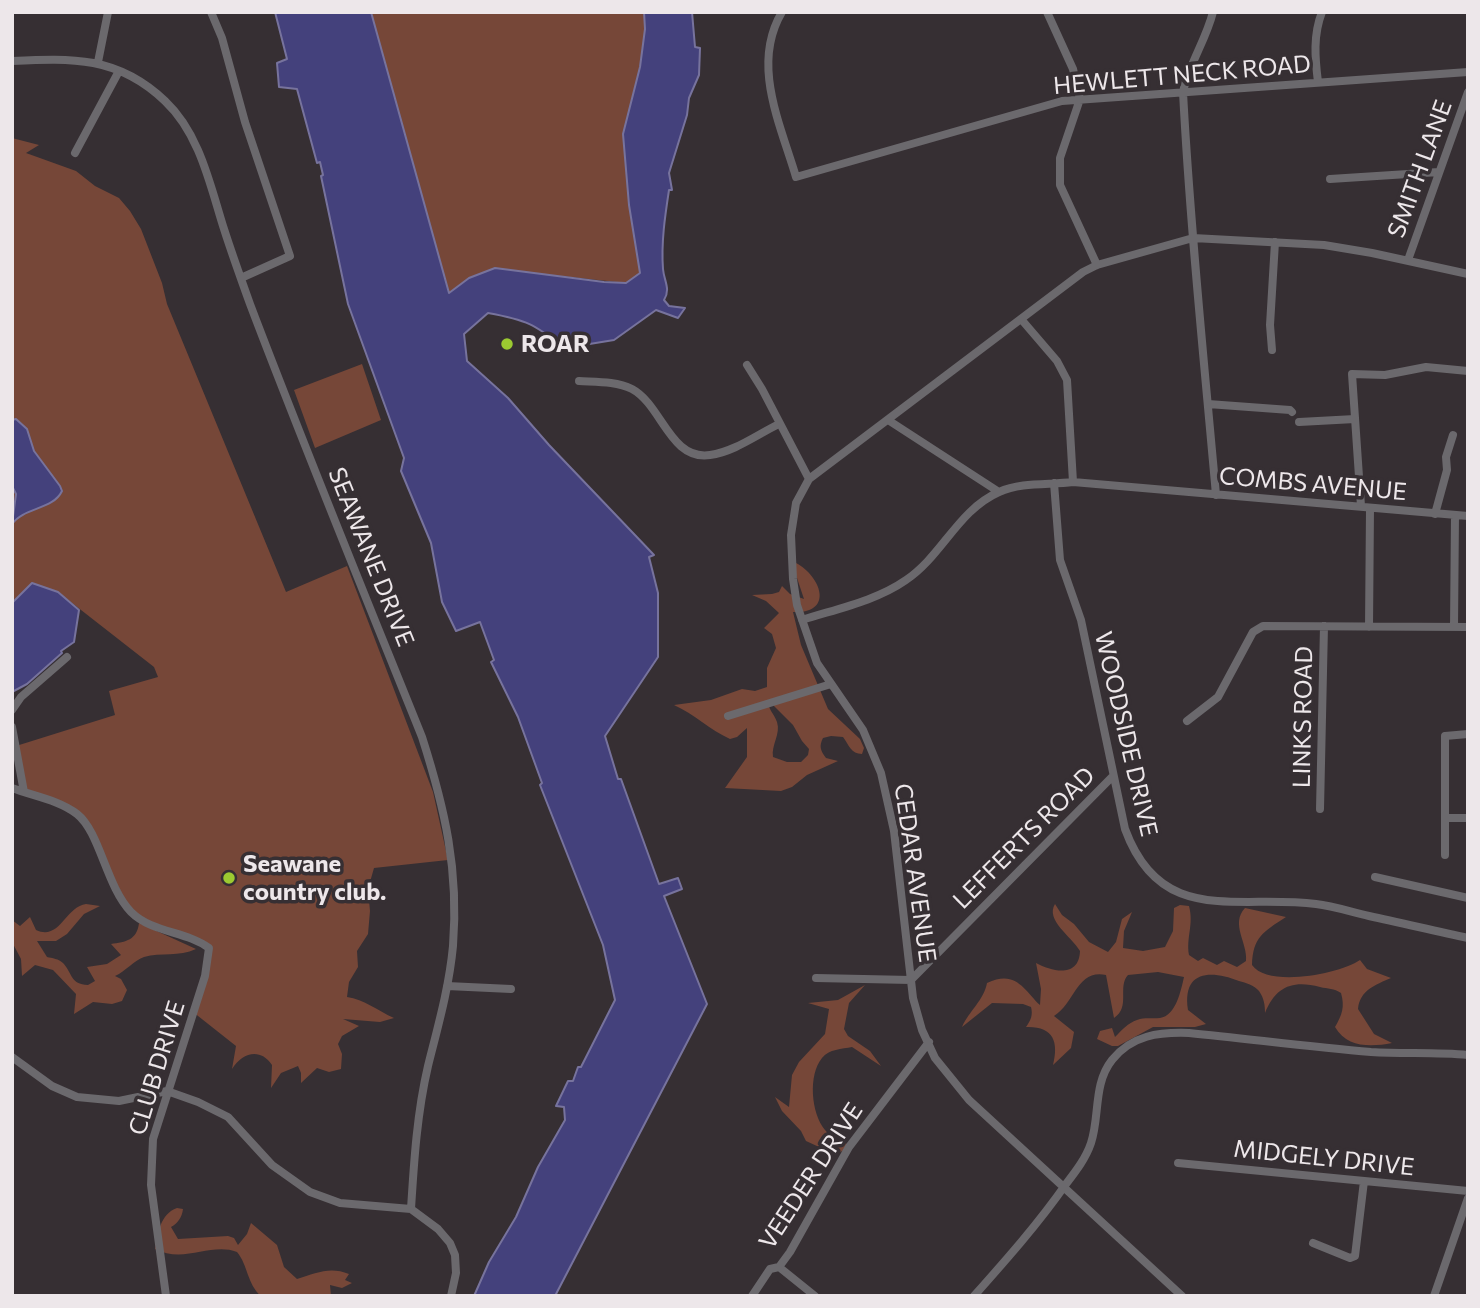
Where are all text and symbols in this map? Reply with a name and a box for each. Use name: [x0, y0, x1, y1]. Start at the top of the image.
street label: HEWLETT NECK ROAD: [1052, 49, 1312, 101]
street label: SMITH LANE: [1382, 96, 1458, 242]
place label: ROAR: [521, 330, 590, 358]
marker: ROAR: [499, 336, 515, 352]
street label: COMBS AVENUE: [1218, 461, 1408, 507]
street label: SEAWANE DRIVE: [322, 463, 420, 651]
street label: WOODSIDE DRIVE: [1088, 629, 1164, 839]
street label: LINKS ROAD: [1287, 646, 1319, 788]
street label: LEFFERTS ROAD: [947, 761, 1101, 915]
street label: CEDAR AVENUE: [888, 782, 942, 964]
place label: Seawane country club.: [243, 850, 386, 906]
marker: Seawane country club.: [221, 870, 237, 886]
street label: CLUB DRIVE: [123, 997, 191, 1139]
street label: VEEDER DRIVE: [753, 1097, 869, 1255]
street label: MIDGELY DRIVE: [1232, 1134, 1416, 1182]

